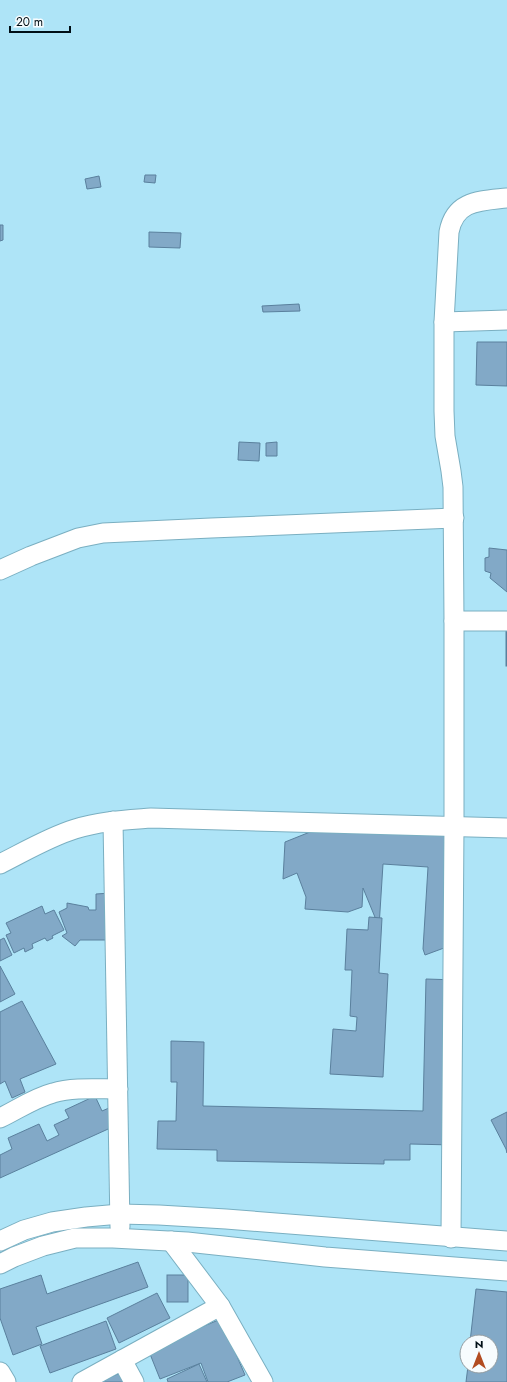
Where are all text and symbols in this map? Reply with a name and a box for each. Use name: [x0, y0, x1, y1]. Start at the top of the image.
scale bar: [10, 8, 70, 34]
text: 20 m: [16, 13, 43, 31]
north arrow: [459, 1334, 499, 1374]
text: N: [475, 1336, 483, 1352]

